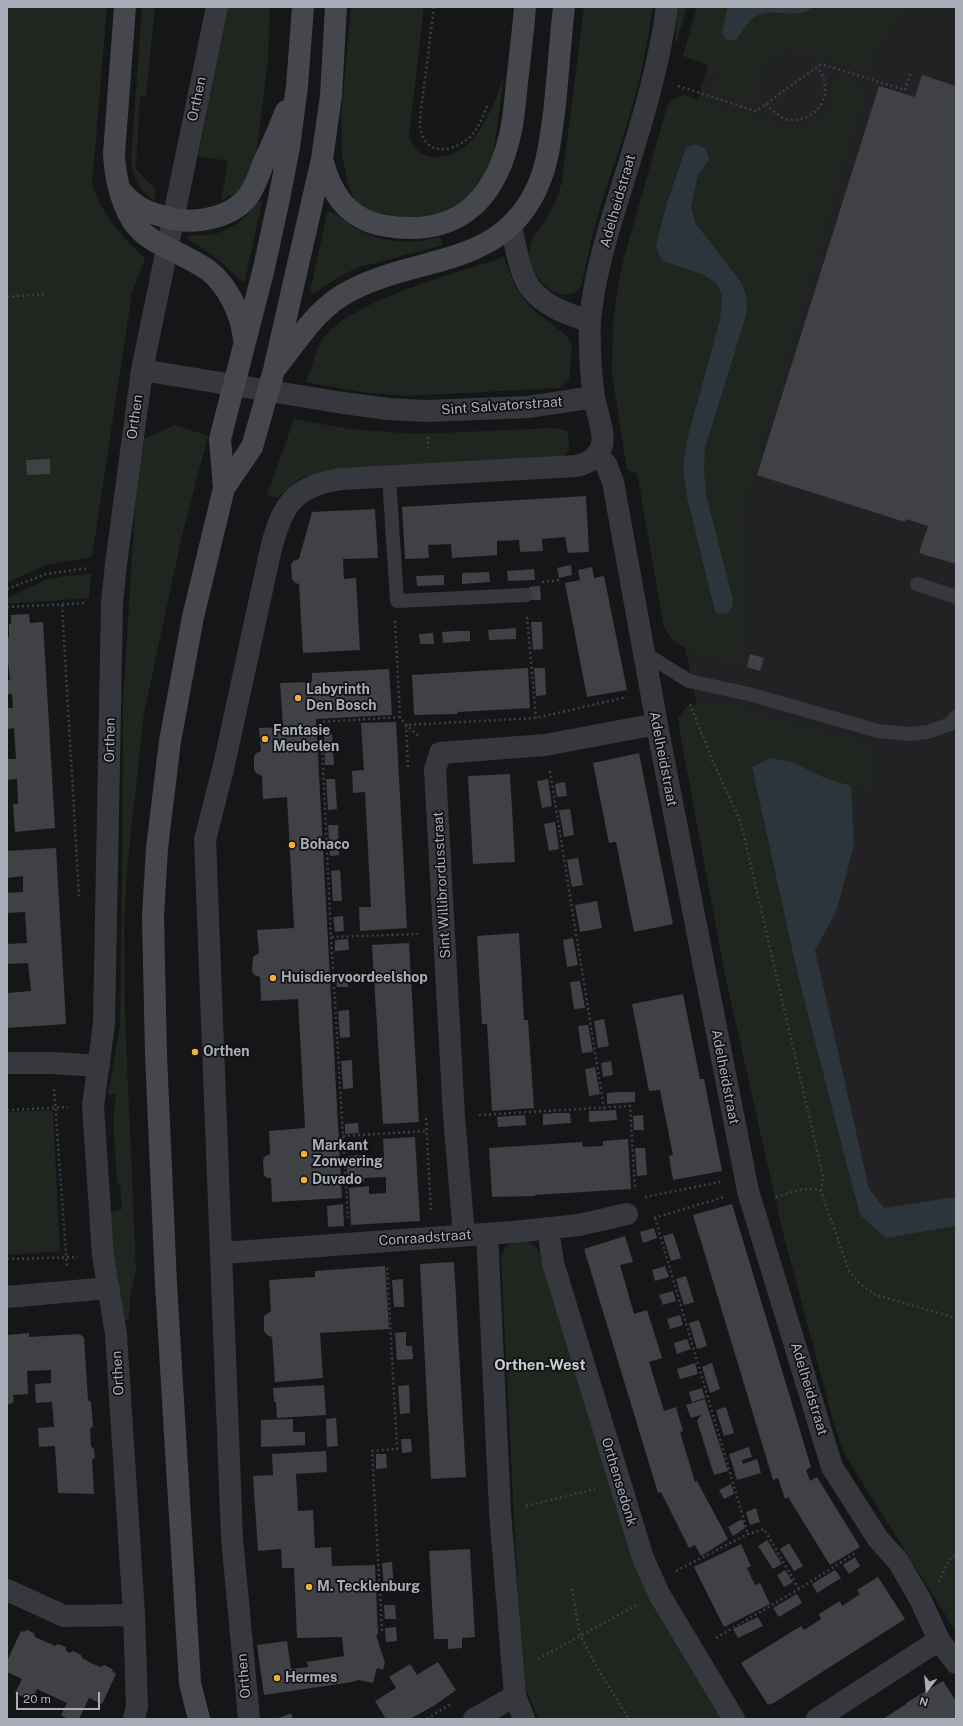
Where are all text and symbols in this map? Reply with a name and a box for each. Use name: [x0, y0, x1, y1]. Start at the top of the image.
street label: Orthen: [184, 75, 210, 123]
street label: Adelheidstraat: [597, 152, 639, 250]
street label: Sint Salvatorstraat: [441, 393, 563, 419]
street label: Orthen: [124, 394, 146, 440]
place label: Labyrinth Den Bosch: [306, 682, 377, 714]
marker: Labyrinth Den Bosch: [293, 693, 303, 703]
street label: Adelheidstraat: [646, 710, 680, 808]
street label: Orthen: [101, 717, 119, 763]
place label: Fantasie Meubelen: [273, 723, 339, 756]
marker: Fantasie Meubelen: [260, 734, 270, 744]
street label: Sint Willibrordusstraat: [430, 811, 454, 959]
place label: Bohaco: [300, 837, 350, 853]
marker: Bohaco: [287, 840, 297, 850]
place label: Huisdiervoordeelshop: [281, 970, 428, 986]
marker: Huisdiervoordeelshop: [268, 973, 278, 983]
street label: Adelheidstraat: [708, 1028, 742, 1126]
place label: Orthen: [203, 1044, 250, 1060]
marker: Orthen: [190, 1047, 200, 1057]
place label: Markant Zonwering: [312, 1138, 383, 1170]
marker: Markant Zonwering: [299, 1149, 309, 1159]
place label: Duvado: [312, 1172, 362, 1188]
marker: Duvado: [299, 1175, 309, 1185]
street label: Conraadstraat: [378, 1226, 472, 1250]
street label: Adelheidstraat: [787, 1341, 831, 1437]
street label: Orthen: [108, 1350, 128, 1396]
district label: Orthen-West: [494, 1356, 586, 1374]
street label: Orthensedonk: [597, 1435, 641, 1529]
place label: M. Tecklenburg: [317, 1579, 420, 1595]
marker: M. Tecklenburg: [304, 1582, 314, 1592]
street label: Orthen: [234, 1653, 254, 1699]
place label: Hermes: [285, 1670, 337, 1686]
north arrow: [907, 1670, 947, 1710]
marker: Hermes: [272, 1673, 282, 1683]
scale bar: [18, 1684, 102, 1710]
text: 20 m: [23, 1692, 51, 1706]
text: N: [918, 1695, 929, 1708]

